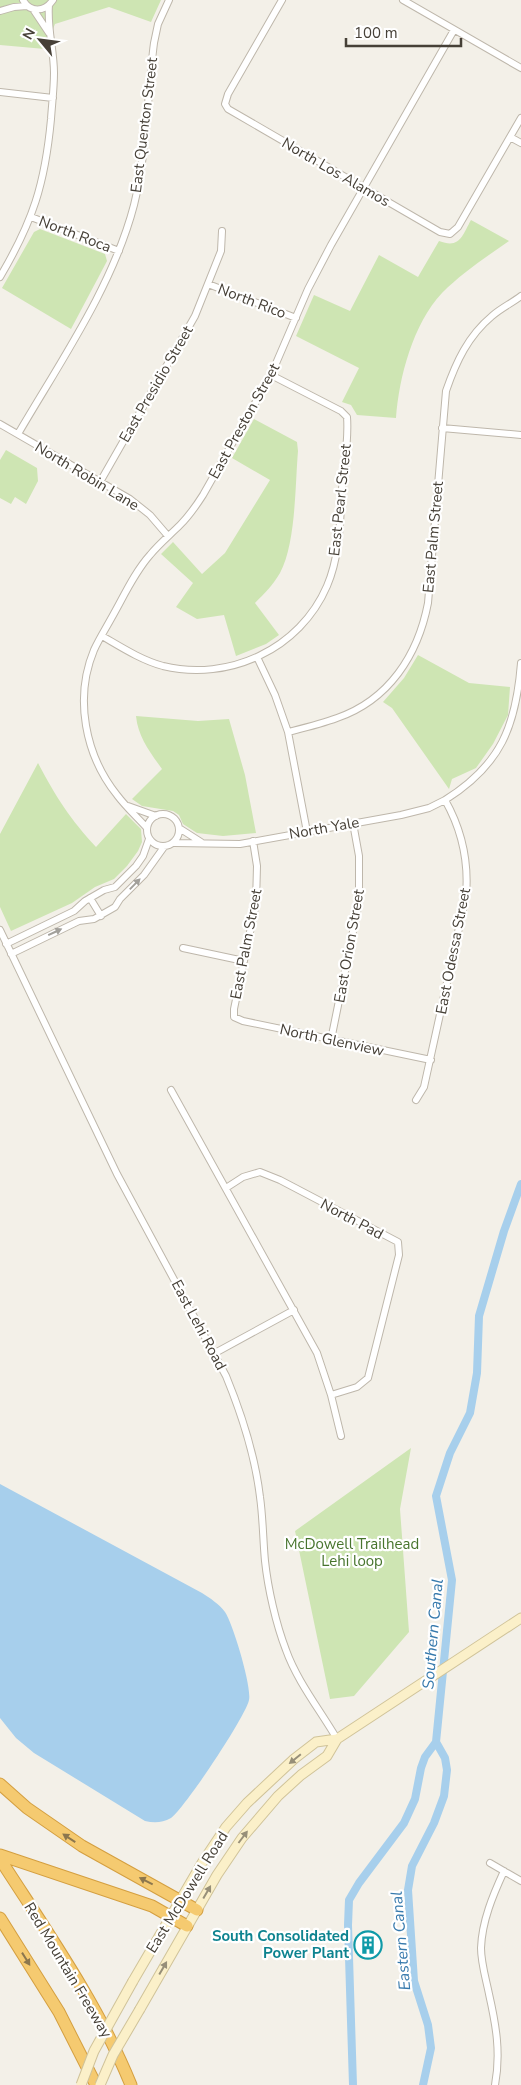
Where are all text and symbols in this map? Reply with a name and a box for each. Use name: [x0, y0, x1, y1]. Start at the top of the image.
north arrow: [15, 15, 65, 65]
scale bar: [346, 15, 461, 47]
text: 100 m: [354, 23, 398, 43]
text: N: [18, 25, 40, 43]
street label: East Quenton Street: [126, 56, 162, 194]
street label: North Los Alamos: [278, 133, 394, 211]
street label: North Roca: [36, 211, 114, 257]
street label: North Rico: [215, 279, 289, 323]
street label: East Presidio Street: [114, 321, 198, 446]
street label: East Preston Street: [204, 359, 284, 482]
street label: North Robin Lane: [31, 437, 143, 515]
street label: East Pearl Street: [324, 442, 356, 557]
street label: East Palm Street: [418, 480, 448, 594]
street label: North Yale: [287, 812, 361, 844]
one-way arrow: [129, 878, 141, 890]
street label: East Odessa Street: [431, 885, 475, 1016]
street label: East Palm Street: [225, 886, 267, 1001]
street label: East Orion Street: [329, 887, 369, 1004]
one-way arrow: [48, 928, 62, 936]
street label: North Glenview: [278, 1019, 386, 1061]
street label: North Pad: [317, 1194, 387, 1244]
street label: East Lehi Road: [167, 1276, 231, 1374]
park label: McDowell Trailhead Lehi loop: [285, 1534, 419, 1571]
water label: Southern Canal: [417, 1578, 449, 1690]
one-way arrow: [288, 1753, 301, 1764]
street label: East McDowell Road: [141, 1827, 233, 1957]
one-way arrow: [238, 1830, 248, 1844]
one-way arrow: [63, 1833, 76, 1843]
one-way arrow: [139, 1877, 153, 1885]
one-way arrow: [203, 1886, 212, 1899]
water label: Eastern Canal: [386, 1890, 416, 1991]
street label: Red Mountain Freeway: [20, 1898, 117, 2042]
place label: South Consolidated Power Plant: [212, 1926, 349, 1963]
building icon: South Consolidated Power Plant: [353, 1930, 383, 1960]
one-way arrow: [21, 1953, 31, 1966]
one-way arrow: [159, 1961, 168, 1974]

